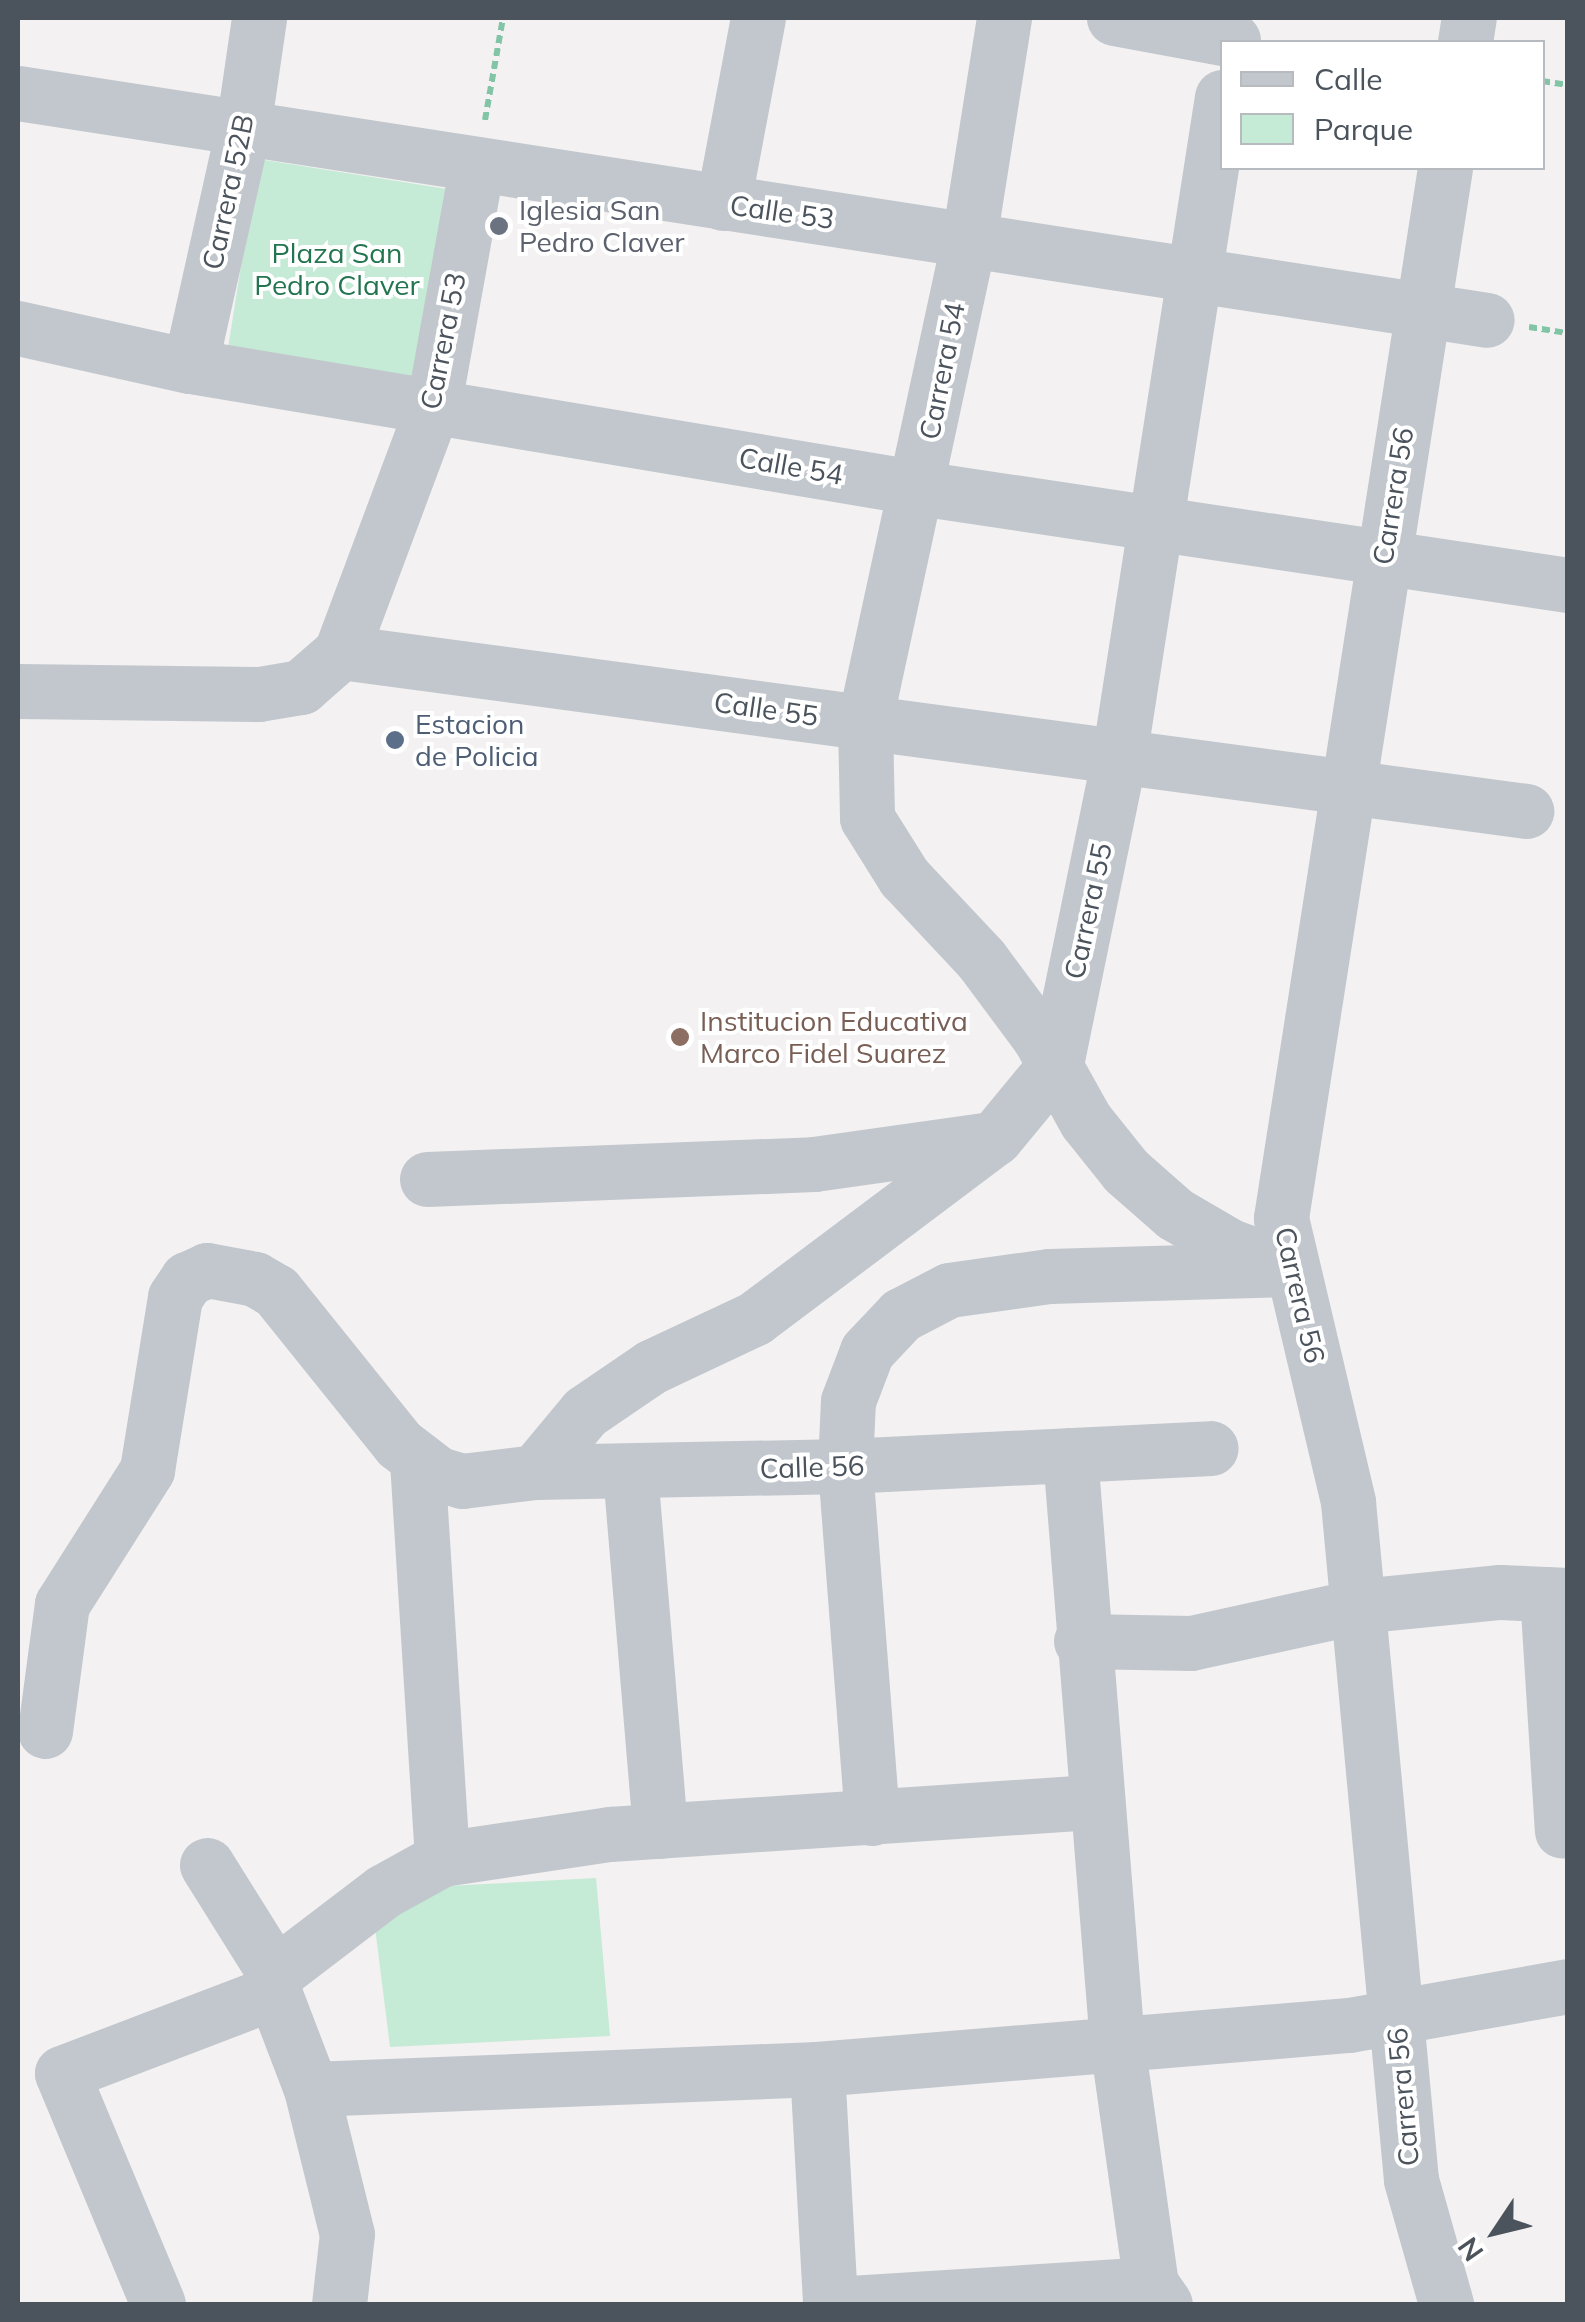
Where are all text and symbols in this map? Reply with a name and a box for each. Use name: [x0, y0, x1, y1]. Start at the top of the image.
legend: [1220, 40, 1545, 170]
text: Calle: [1314, 60, 1383, 98]
text: Parque: [1314, 110, 1413, 148]
street label: Carrera 52B: [195, 111, 261, 273]
street label: Calle 53: [728, 188, 836, 236]
place label: Iglesia San Pedro Claver: [519, 193, 684, 259]
marker: Iglesia San Pedro Claver: [488, 215, 510, 237]
park label: Plaza San Pedro Claver: [254, 236, 420, 302]
street label: Carrera 53: [413, 270, 473, 412]
street label: Carrera 54: [912, 300, 972, 442]
street label: Carrera 56: [1366, 425, 1420, 567]
street label: Calle 54: [736, 440, 846, 492]
street label: Calle 55: [712, 685, 820, 733]
place label: Estacion de Policia: [415, 707, 539, 773]
marker: Estacion de Policia: [384, 729, 406, 751]
street label: Carrera 55: [1057, 840, 1119, 982]
place label: Institucion Educativa Marco Fidel Suarez: [700, 1004, 968, 1070]
marker: Institucion Educativa Marco Fidel Suarez: [669, 1026, 691, 1048]
street label: Carrera 56: [1268, 1224, 1332, 1366]
street label: Calle 56: [759, 1448, 865, 1486]
street label: Carrera 56: [1380, 2026, 1426, 2168]
north arrow: [1445, 2182, 1545, 2282]
text: N: [1450, 2231, 1490, 2268]

